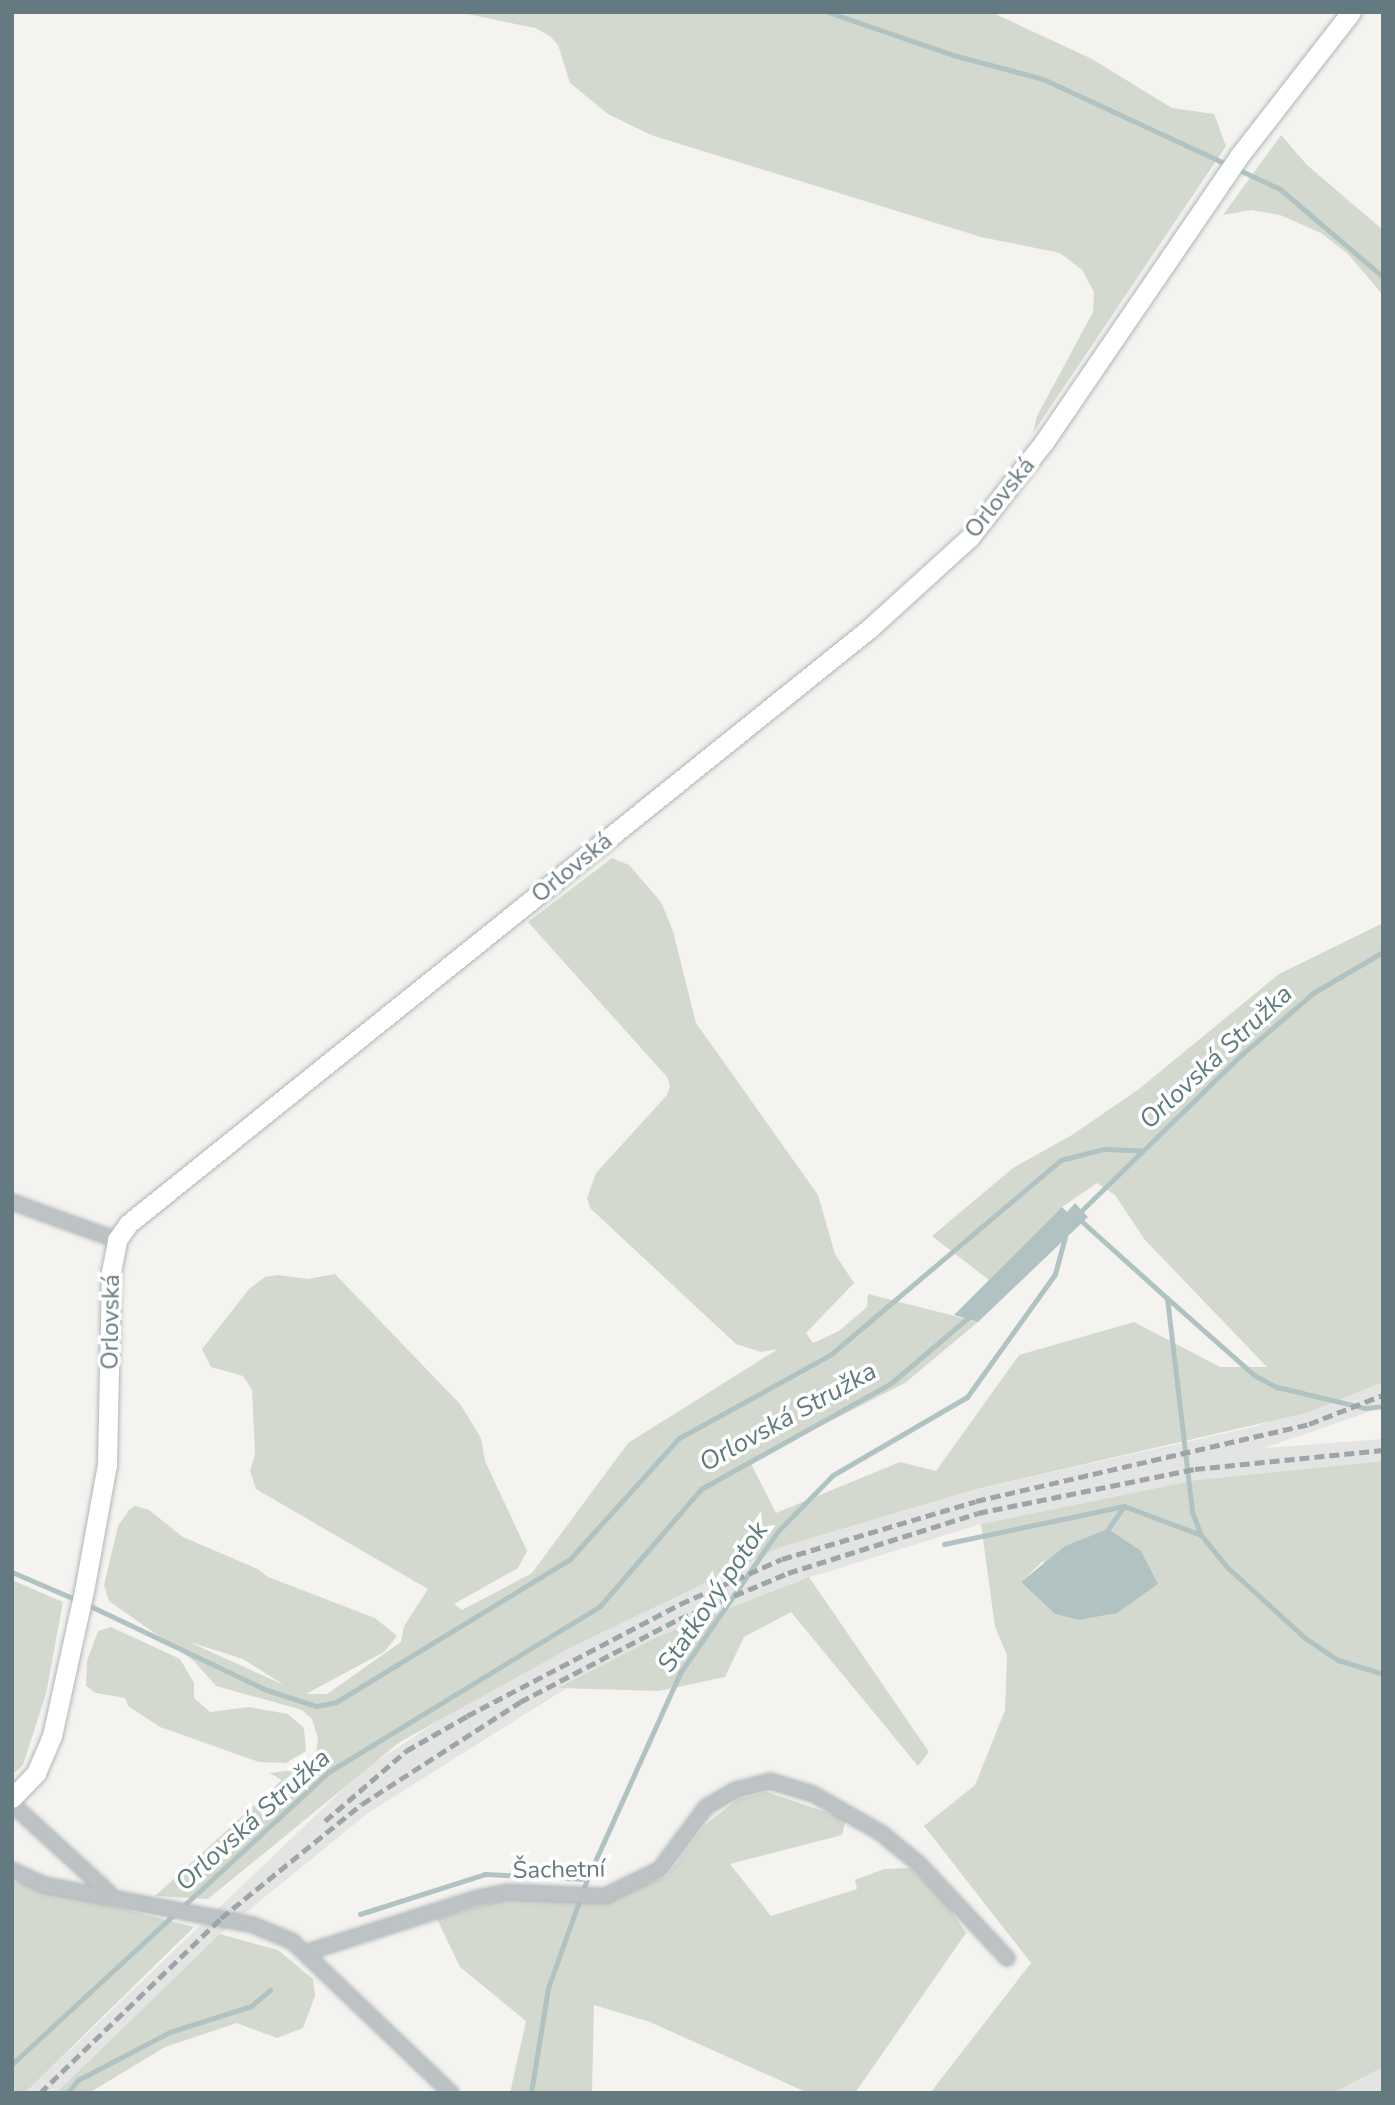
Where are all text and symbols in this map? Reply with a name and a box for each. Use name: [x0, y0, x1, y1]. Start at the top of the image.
street label: Orlovská: [959, 452, 1041, 544]
street label: Orlovská: [526, 827, 618, 909]
water label: Orlovská Stružka: [1133, 978, 1299, 1136]
street label: Orlovská: [96, 1274, 126, 1370]
water label: Orlovská Stružka: [694, 1355, 882, 1479]
water label: Statkový potok: [651, 1516, 775, 1678]
water label: Orlovská Stružka: [169, 1742, 337, 1898]
street label: Šachetní: [512, 1855, 606, 1885]

